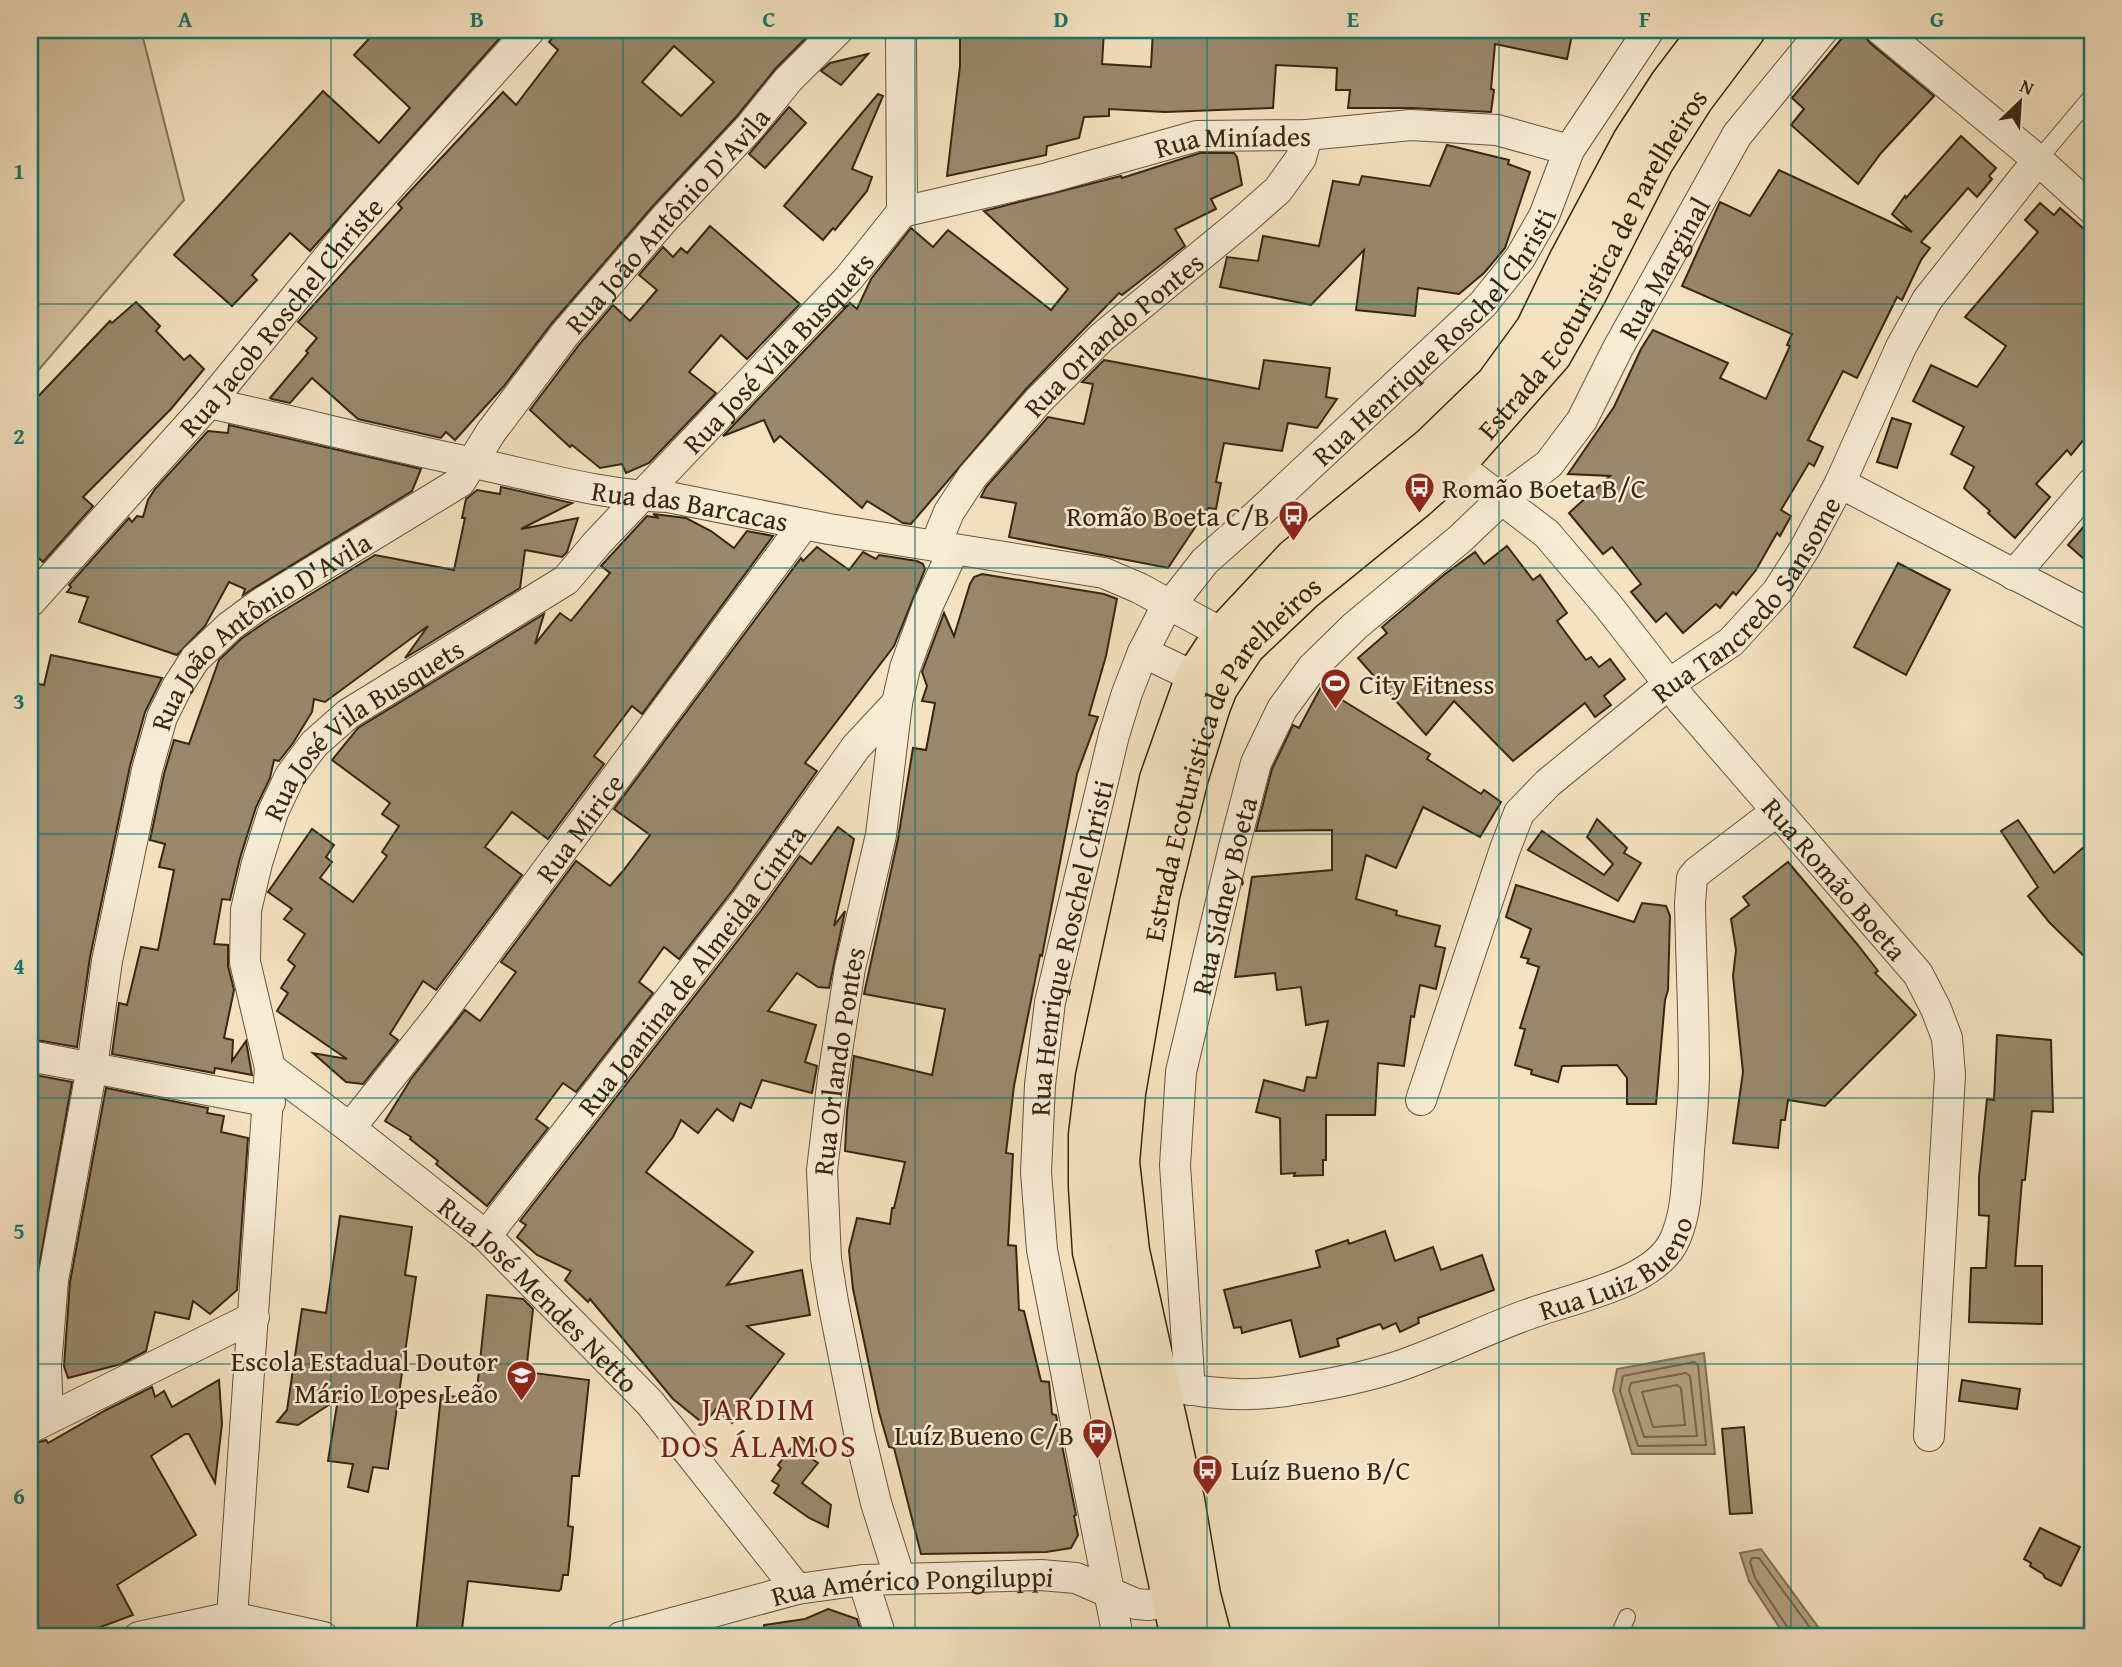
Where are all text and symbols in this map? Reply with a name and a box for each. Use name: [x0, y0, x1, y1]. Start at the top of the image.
text: A: [178, 2, 193, 35]
text: B: [470, 2, 484, 35]
text: C: [762, 2, 776, 35]
text: D: [1054, 2, 1069, 35]
text: E: [1347, 2, 1359, 35]
text: F: [1639, 2, 1651, 35]
text: G: [1930, 2, 1944, 35]
north arrow: [1986, 66, 2056, 136]
text: N: [2016, 71, 2039, 102]
street label: Estrada Ecoturistica de Parelheiros: [1467, 79, 1716, 448]
street label: Rua João Antônio D'Avila: [554, 97, 779, 342]
street label: Rua Miníades: [1150, 114, 1311, 168]
text: 1: [13, 154, 25, 187]
street label: Rua Jacob Roschel Christe: [168, 187, 392, 445]
street label: Rua Marginal: [1607, 189, 1719, 346]
street label: Rua Henrique Roschel Christi: [1302, 202, 1566, 475]
street label: Rua Orlando Pontes: [1013, 241, 1212, 426]
street label: Rua José Vila Busquets: [672, 243, 883, 462]
text: 2: [13, 419, 25, 452]
place label: Romão Boeta B/C: [1442, 467, 1646, 508]
street label: Rua das Barcacas: [589, 469, 792, 541]
bus stop icon: Romão Boeta B/C: [1402, 470, 1436, 514]
street label: Rua Tancredo Sansome: [1642, 488, 1850, 712]
place label: Romão Boeta C/B: [1066, 495, 1270, 536]
bus stop icon: Romão Boeta C/B: [1276, 498, 1310, 542]
street label: Rua João Antônio D'Avila: [139, 520, 379, 735]
street label: Estrada Ecoturistica de Parelheiros: [1132, 565, 1329, 944]
street label: Rua José Vila Busquets: [252, 627, 471, 827]
place label: City Fitness: [1359, 663, 1495, 704]
sports icon: City Fitness: [1319, 666, 1353, 710]
text: 3: [13, 684, 25, 717]
street label: Rua Mirice: [525, 764, 633, 890]
street label: Rua Henrique Roschel Christi: [1018, 775, 1123, 1117]
street label: Rua Romão Boeta: [1753, 788, 1918, 970]
street label: Rua Sidney Boeta: [1179, 791, 1267, 999]
street label: Rua Joanina de Almeida Cintra: [567, 815, 816, 1124]
street label: Rua Orlando Pontes: [801, 942, 875, 1178]
text: 4: [13, 949, 25, 982]
street label: Rua José Mendes Netto: [430, 1186, 649, 1402]
street label: Rua Luiz Bueno: [1534, 1212, 1702, 1330]
text: 5: [13, 1214, 25, 1247]
place label: Escola Estadual Doutor Mário Lopes Leão: [231, 1340, 498, 1413]
school or university icon: Escola Estadual Doutor Mário Lopes Leão: [504, 1359, 538, 1403]
district label: JARDIM DOS ÁLAMOS: [660, 1385, 858, 1469]
place label: Luíz Bueno C/B: [894, 1414, 1074, 1455]
bus stop icon: Luíz Bueno C/B: [1080, 1417, 1114, 1461]
place label: Luíz Bueno B/C: [1231, 1449, 1411, 1490]
bus stop icon: Luíz Bueno B/C: [1191, 1452, 1225, 1496]
text: 6: [13, 1479, 25, 1512]
street label: Rua Américo Pongiluppi: [766, 1554, 1056, 1616]

